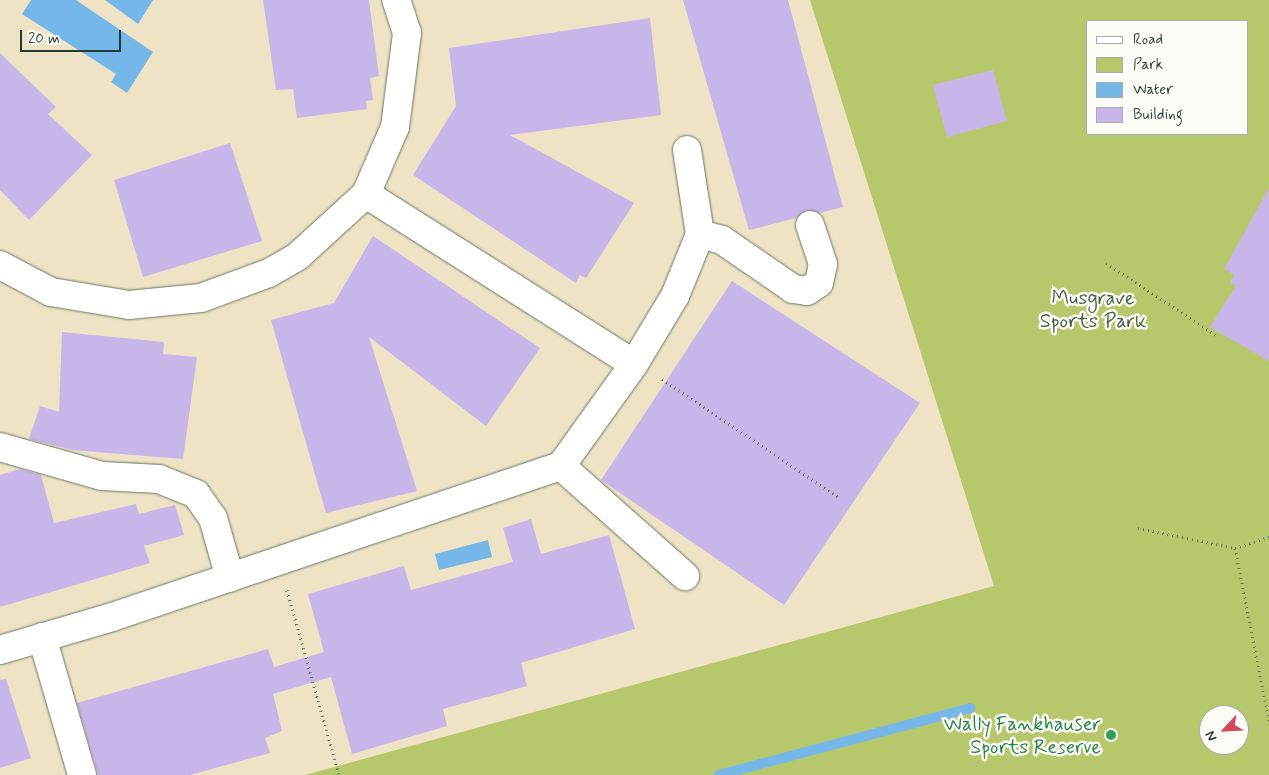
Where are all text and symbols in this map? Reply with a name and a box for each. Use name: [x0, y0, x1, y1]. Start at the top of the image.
scale bar: [22, 20, 124, 52]
legend: [1086, 20, 1249, 135]
text: 20 m: [28, 29, 60, 49]
text: Road: [1133, 30, 1163, 50]
text: Park: [1133, 55, 1163, 75]
text: Water: [1133, 80, 1173, 100]
text: Building: [1133, 105, 1183, 125]
park label: Musgrave Sports Park: [1041, 287, 1145, 334]
north arrow: [1199, 705, 1249, 755]
place label: Wally Fankhauser Sports Reserve: [948, 712, 1101, 759]
text: N: [1201, 728, 1221, 744]
marker: Wally Fankhauser Sports Reserve: [1105, 729, 1117, 741]

